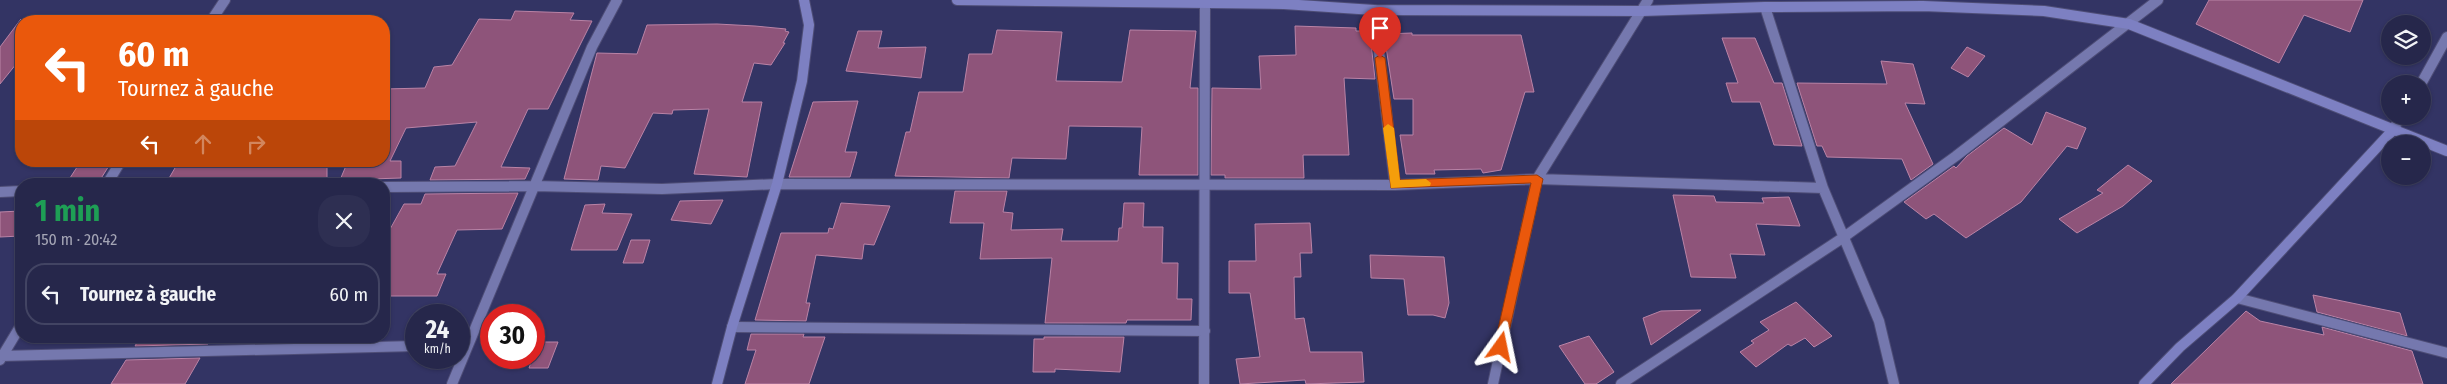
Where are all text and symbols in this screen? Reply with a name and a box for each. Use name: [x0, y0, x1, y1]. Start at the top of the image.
pin: [1359, 7, 1401, 58]
icon: arrive: [1366, 14, 1394, 42]
map controls: [2381, 15, 2431, 185]
button: layers: [2381, 15, 2431, 65]
text: 60 m: [118, 33, 189, 75]
icon: left: [35, 35, 100, 100]
text: Tournez à gauche: [118, 75, 274, 102]
button: +: [2381, 75, 2431, 125]
icon: left: [136, 130, 164, 158]
icon: ahead: [189, 130, 217, 158]
icon: right: [242, 130, 270, 158]
button: −: [2381, 135, 2431, 185]
text: 1 min: [35, 193, 100, 229]
button: close: [318, 195, 370, 247]
text: 150 m · 20:42: [35, 230, 117, 249]
icon: left: [37, 280, 65, 308]
text: Tournez à gauche: [80, 283, 216, 306]
text: 60 m: [330, 283, 368, 306]
speed limit sign: 30: [480, 304, 545, 369]
text: 24: [426, 315, 449, 345]
position arrow: [1474, 320, 1526, 372]
text: km/h: [424, 342, 451, 356]

